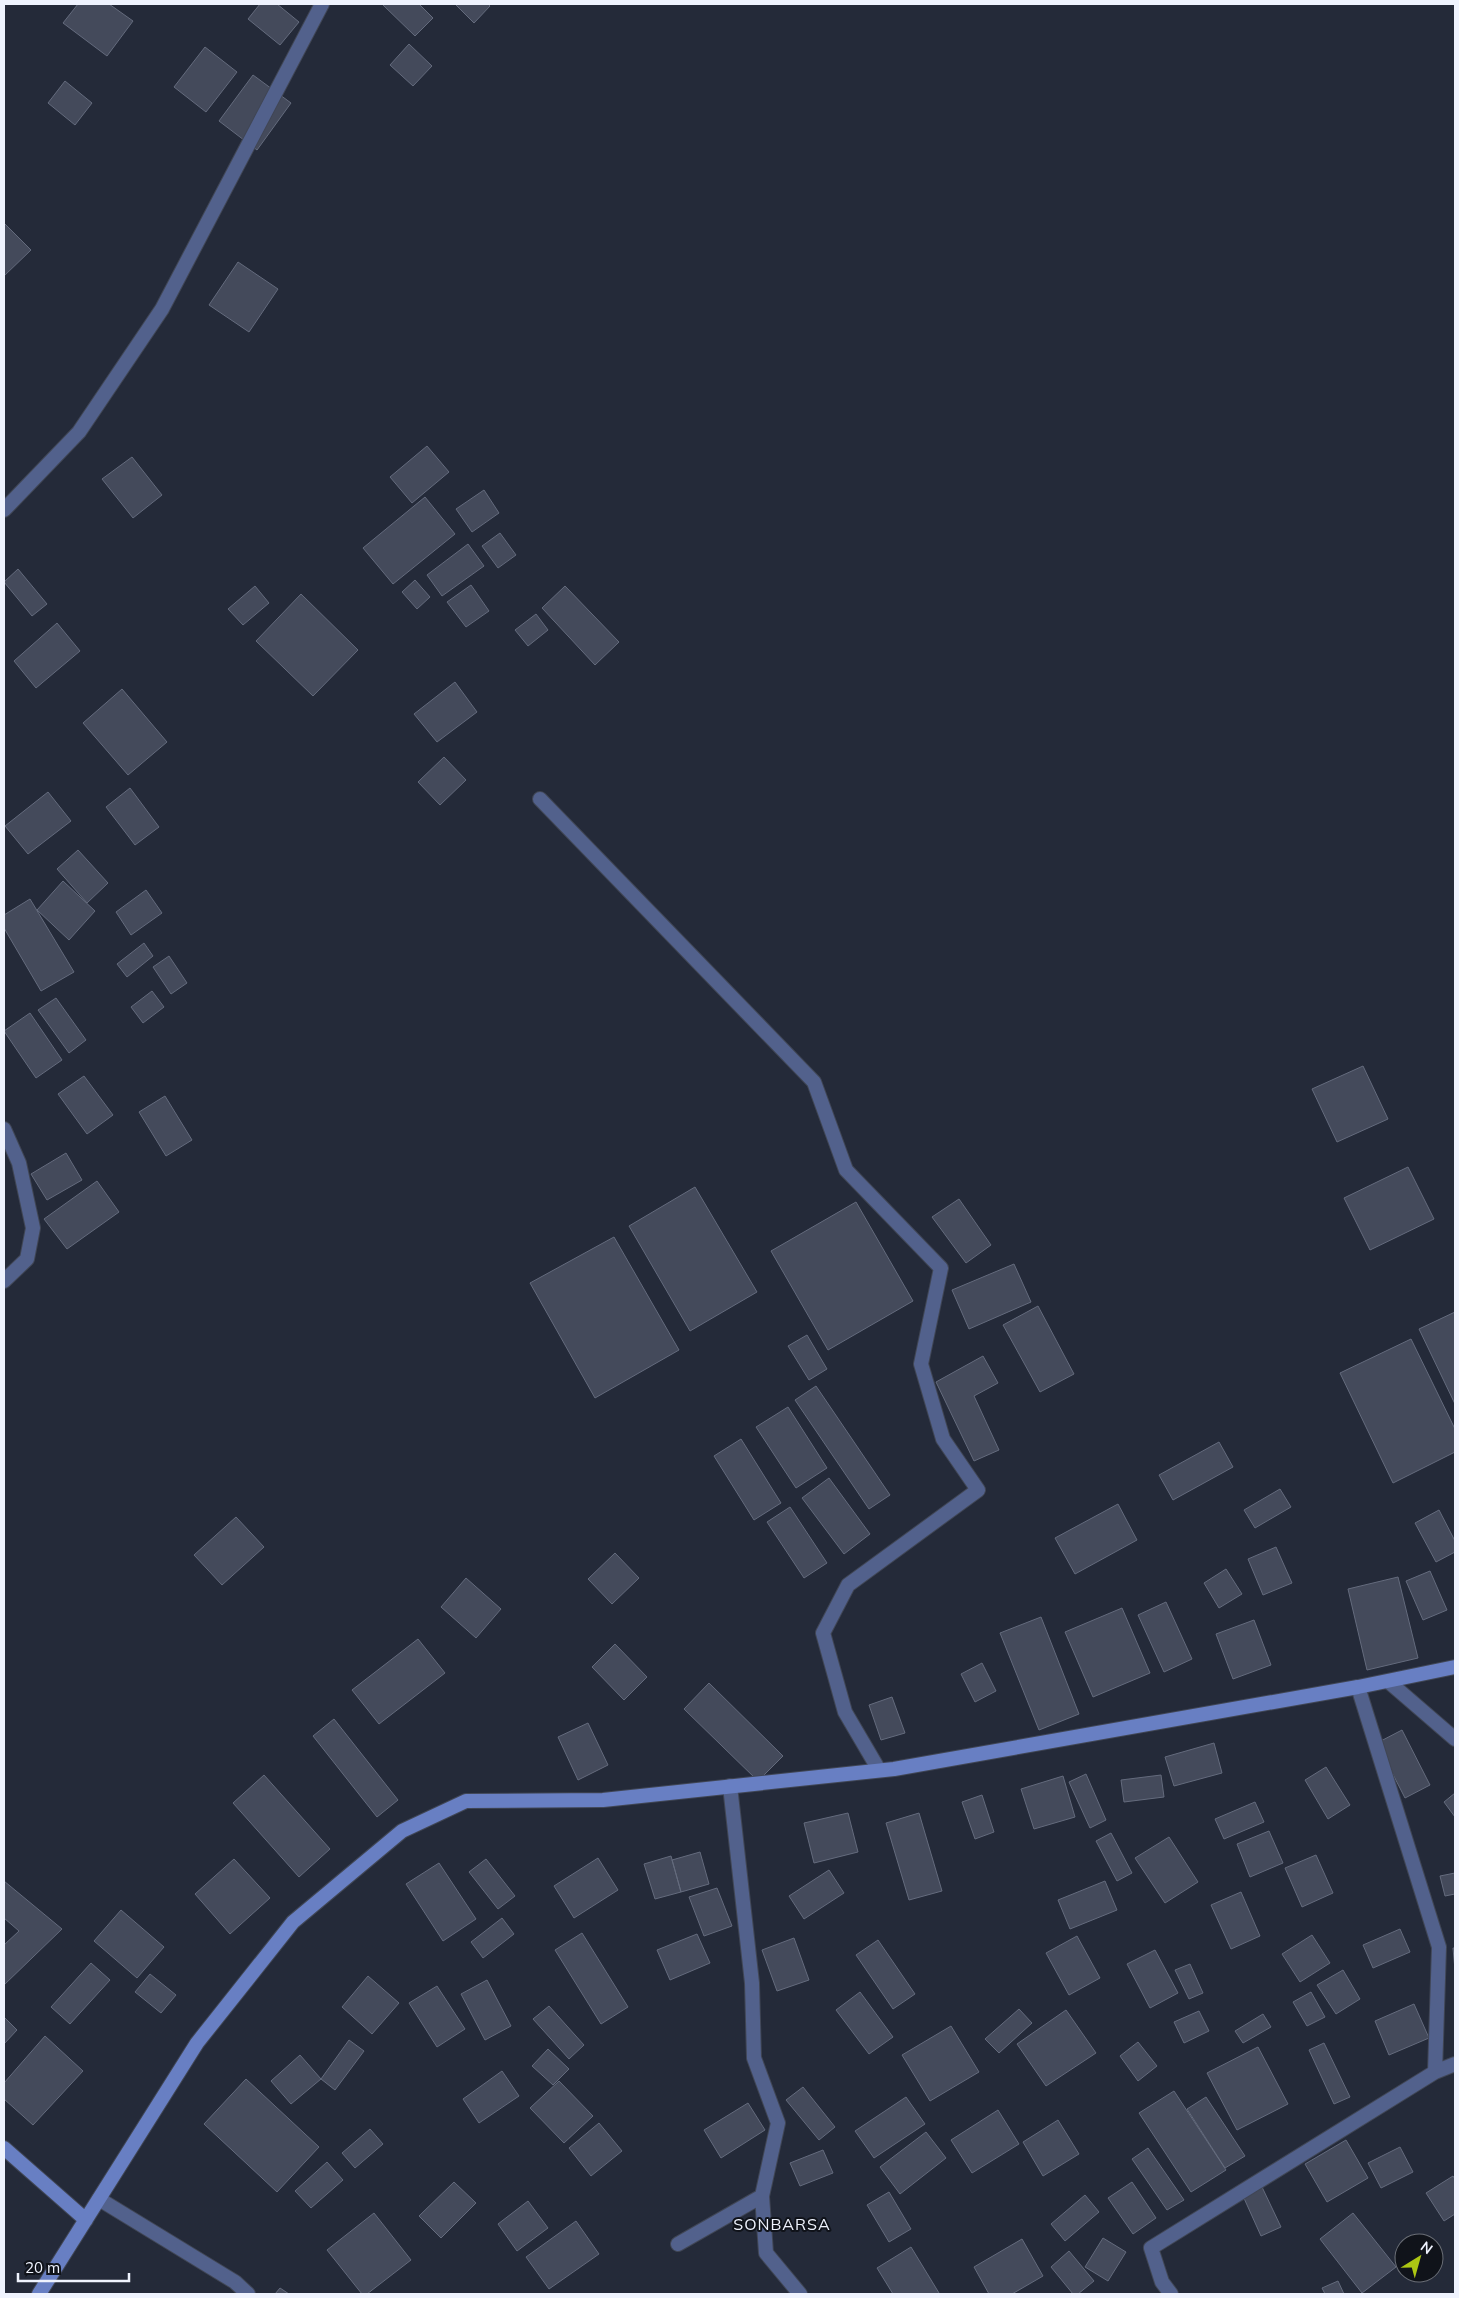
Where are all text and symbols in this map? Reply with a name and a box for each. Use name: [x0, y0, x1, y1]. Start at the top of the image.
district label: SONBARSA: [733, 2214, 831, 2234]
north arrow: [1394, 2233, 1444, 2283]
text: N: [1417, 2237, 1436, 2258]
scale bar: [18, 2250, 129, 2282]
text: 20 m: [25, 2258, 60, 2277]

